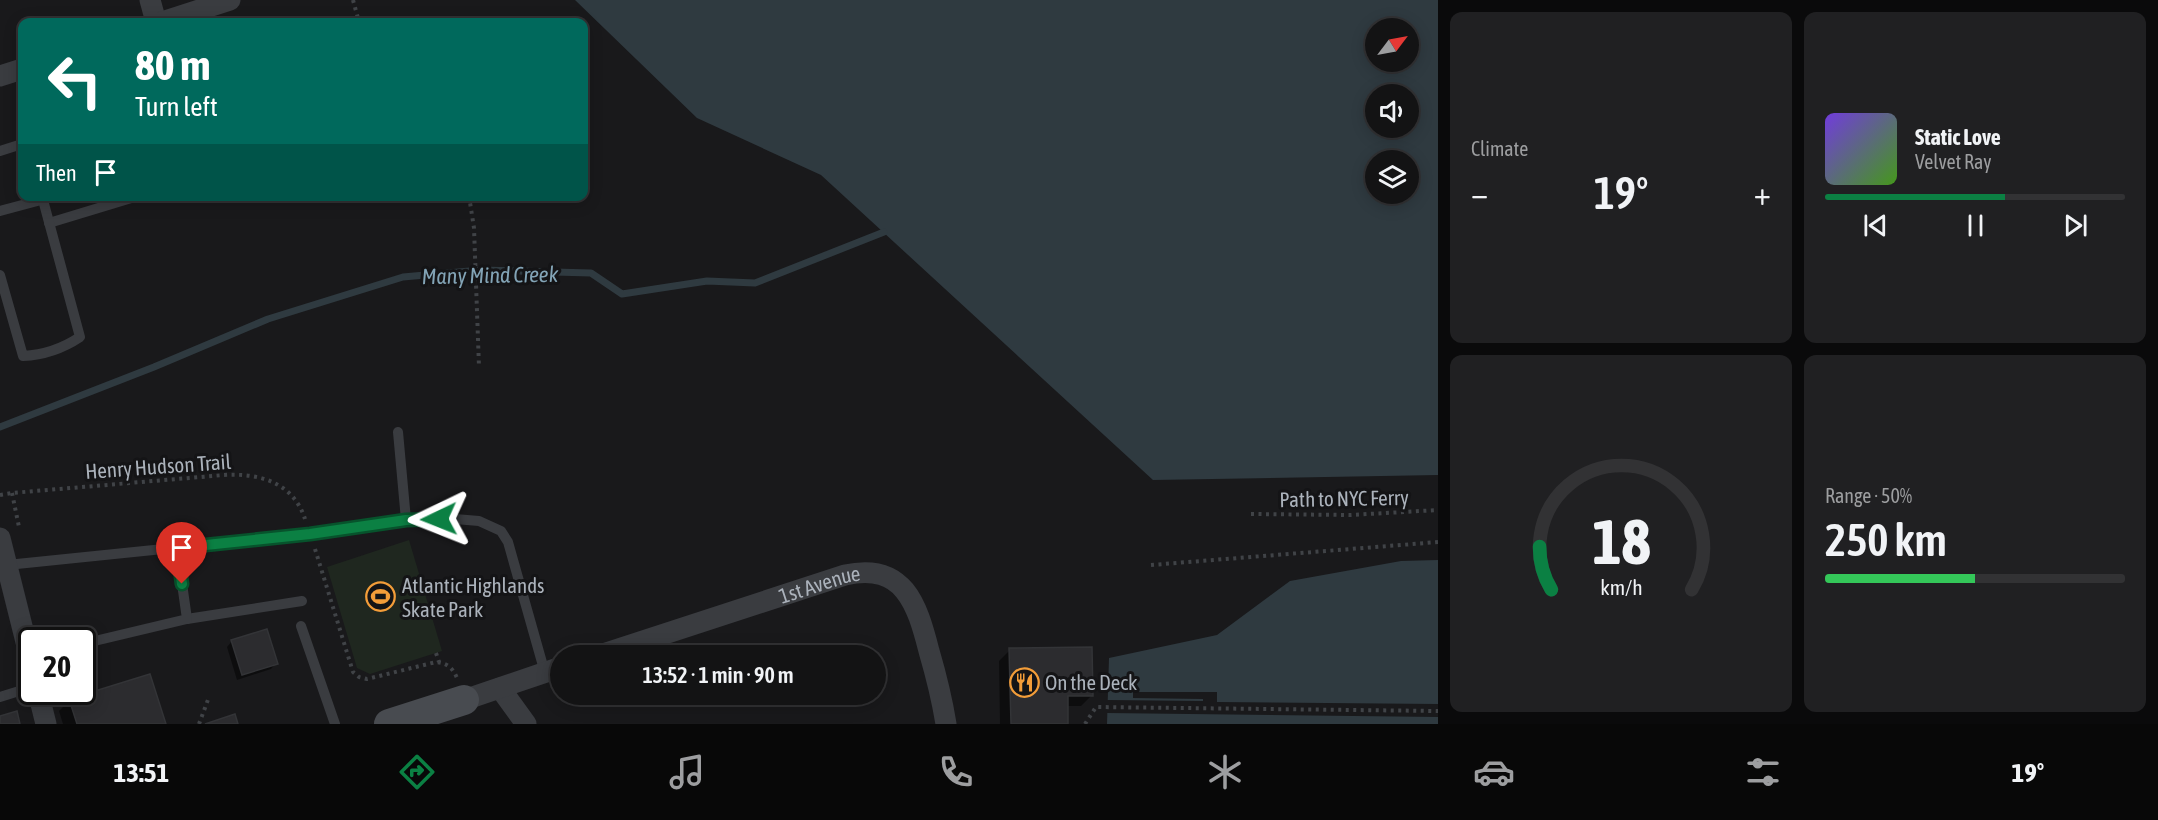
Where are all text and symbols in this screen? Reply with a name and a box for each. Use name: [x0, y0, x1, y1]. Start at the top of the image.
north arrow: [1365, 18, 1419, 72]
map controls: [1365, 18, 1419, 204]
text: 80 m: [135, 41, 210, 89]
icon: left: [36, 42, 114, 120]
button: sound: [1365, 84, 1419, 138]
text: Turn left: [135, 91, 218, 122]
text: Static Love: [1915, 124, 2001, 150]
text: Climate: [1471, 137, 1528, 160]
button: layers: [1365, 150, 1419, 204]
text: Velvet Ray: [1915, 150, 1992, 173]
icon: arrive: [89, 156, 122, 189]
text: Then: [36, 160, 77, 186]
text: 19°: [1594, 167, 1648, 219]
text: −: [1471, 174, 1488, 212]
text: +: [1754, 174, 1771, 212]
icon: previous: [1859, 209, 1892, 242]
icon: pause: [1959, 209, 1992, 242]
icon: next: [2059, 209, 2092, 242]
water label: Many Mind Creek: [421, 261, 559, 289]
street label: Henry Hudson Trail: [84, 449, 232, 483]
text: Range · 50%: [1825, 484, 1912, 507]
street label: Path to NYC Ferry: [1279, 485, 1409, 511]
position arrow: [407, 487, 471, 551]
text: 18: [1592, 506, 1650, 577]
text: 250 km: [1825, 514, 1947, 566]
pin: [156, 522, 207, 584]
icon: arrive: [165, 531, 198, 564]
street label: 1st Avenue: [776, 561, 862, 608]
place label: Atlantic Highlands Skate Park: [402, 573, 545, 621]
text: km/h: [1600, 576, 1642, 601]
sports icon: Atlantic Highlands Skate Park: [365, 581, 397, 613]
speed limit sign: 20: [18, 627, 96, 705]
text: 13:52 · 1 min · 90 m: [642, 662, 794, 688]
restaurant icon: On the Deck: [1008, 666, 1040, 698]
place label: On the Deck: [1045, 670, 1137, 694]
icon: directions: [396, 751, 438, 793]
icon: music: [666, 751, 708, 793]
icon: phone: [935, 751, 977, 793]
icon: climate: [1204, 751, 1246, 793]
icon: car: [1473, 751, 1515, 793]
icon: filters: [1742, 751, 1784, 793]
text: 13:51: [114, 757, 169, 788]
text: 19°: [2011, 757, 2044, 788]

